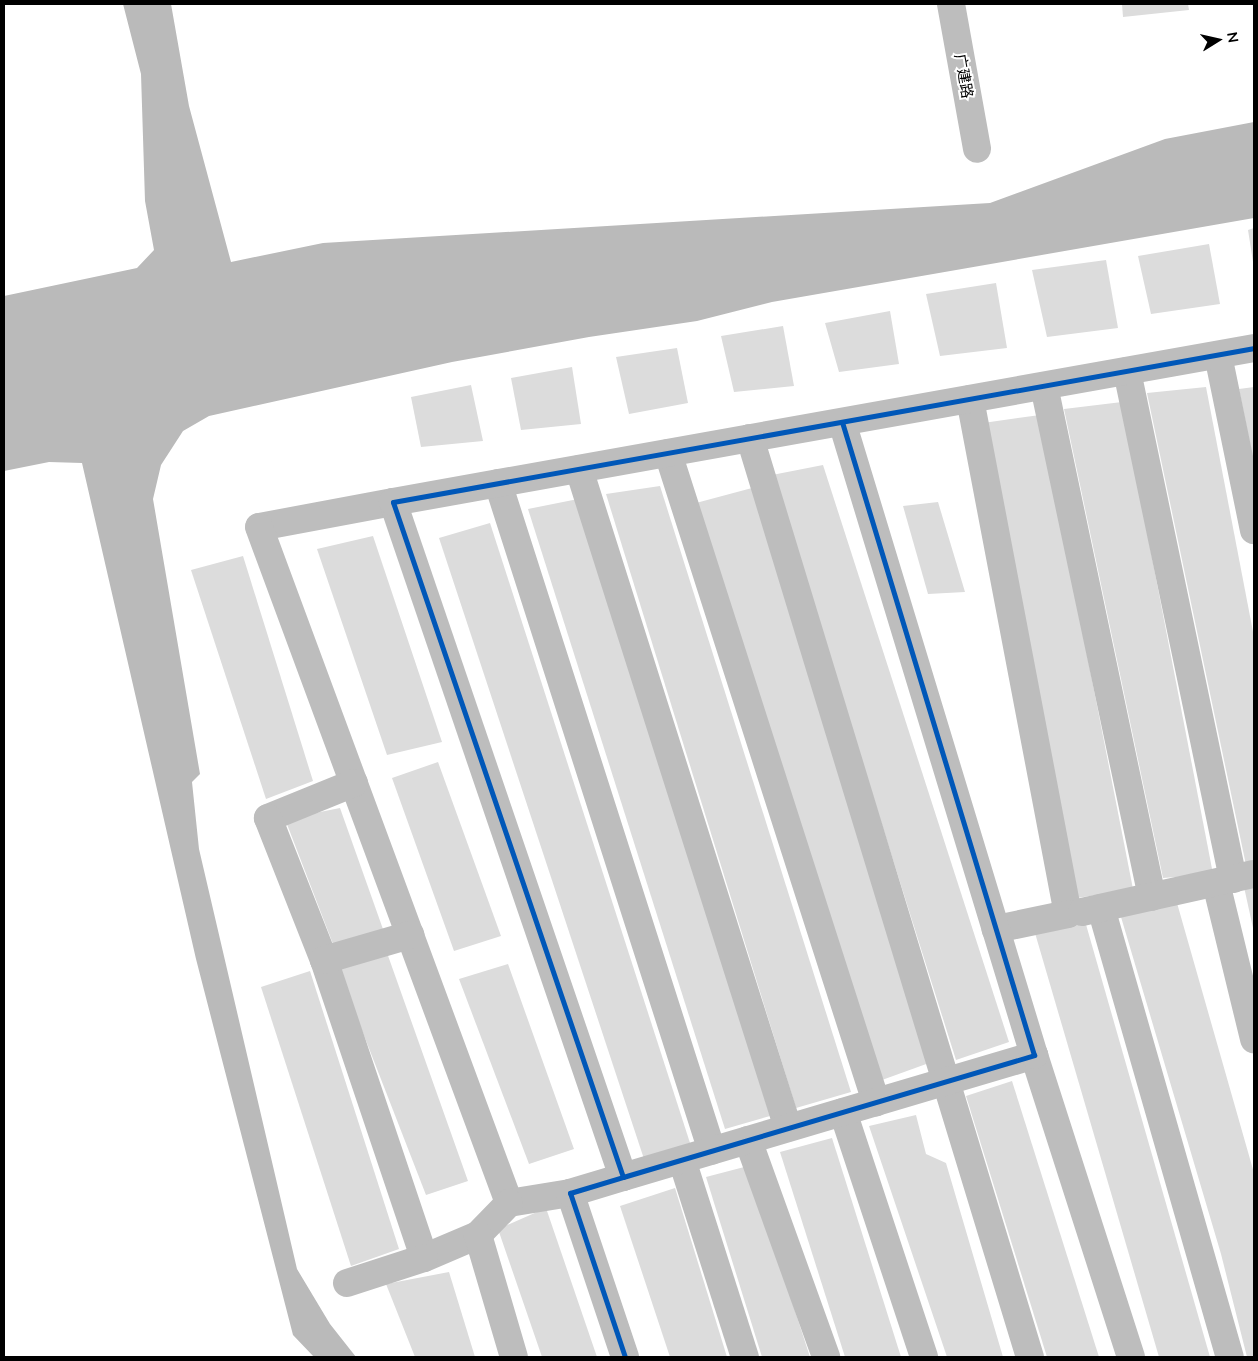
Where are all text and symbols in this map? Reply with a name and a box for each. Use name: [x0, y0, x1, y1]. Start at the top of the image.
north arrow: [1193, 15, 1243, 65]
text: N: [1223, 31, 1243, 44]
street label: 广建路: [951, 52, 977, 100]

